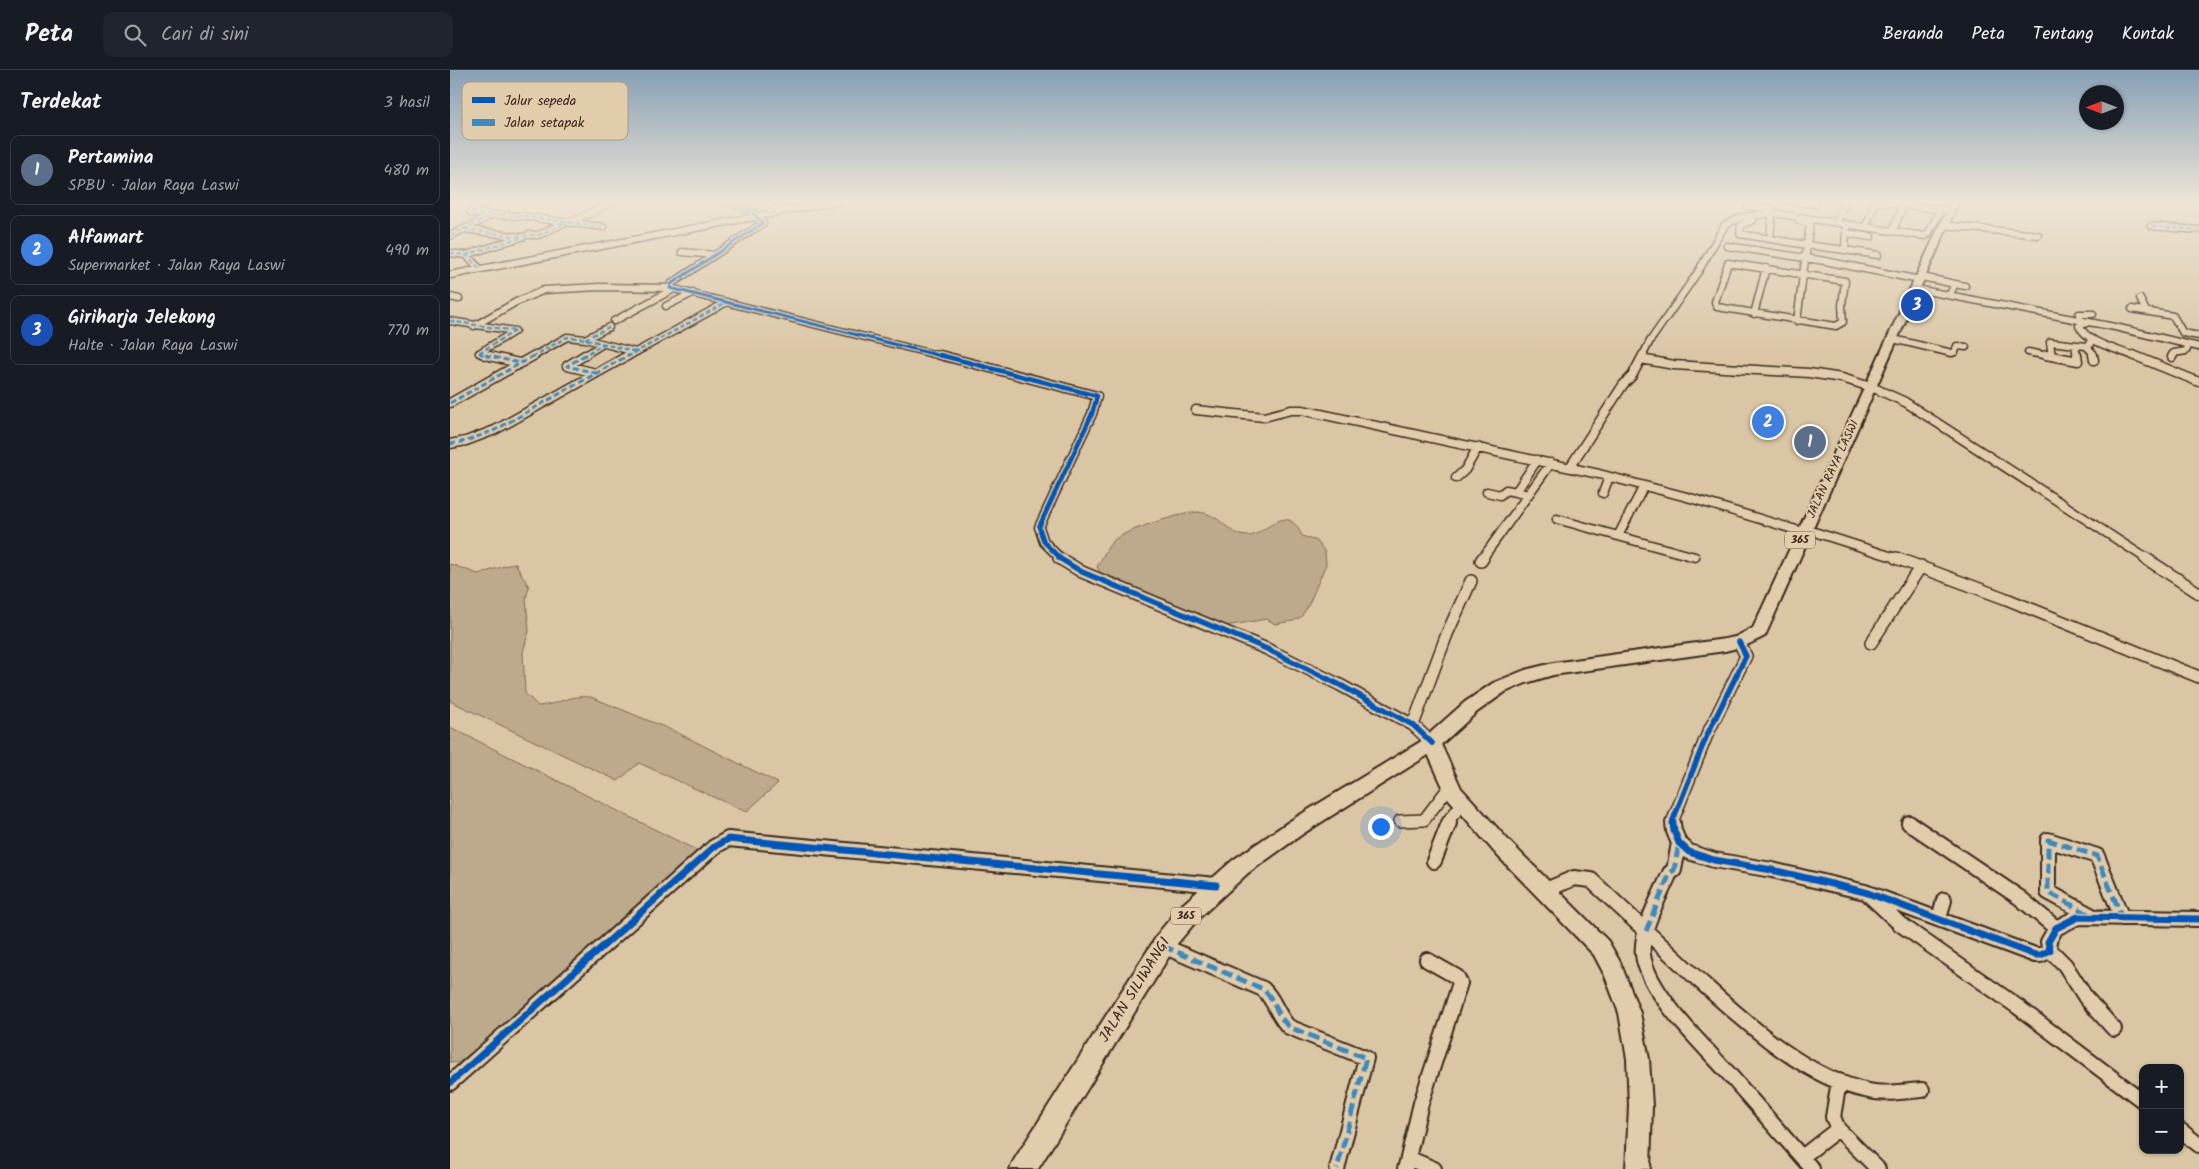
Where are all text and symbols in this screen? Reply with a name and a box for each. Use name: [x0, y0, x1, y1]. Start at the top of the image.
search box: [103, 12, 453, 57]
text: Peta: [25, 15, 73, 54]
text: Cari di sini: [161, 20, 249, 50]
text: Beranda: [1883, 20, 1944, 49]
text: Peta: [1972, 20, 2005, 49]
text: Tentang: [2033, 20, 2094, 49]
text: Kontak: [2122, 20, 2174, 49]
icon: search: [121, 21, 149, 49]
legend: [462, 82, 628, 140]
north arrow: [2079, 85, 2124, 130]
text: Terdekat: [20, 86, 101, 119]
text: 3 hasil: [384, 90, 430, 115]
text: Jalur sepeda: [504, 90, 576, 112]
text: Jalan setapak: [504, 112, 585, 134]
text: Pertamina: [68, 143, 154, 173]
text: 1: [35, 158, 39, 183]
text: 480 m: [383, 158, 429, 183]
text: SPBU · Jalan Raya Laswi: [68, 173, 239, 198]
text: Alfamart: [68, 223, 144, 253]
text: 2: [32, 238, 42, 263]
text: 490 m: [385, 238, 429, 263]
text: Supermarket · Jalan Raya Laswi: [68, 253, 285, 278]
pin: 3: [1901, 286, 1933, 324]
text: Giriharja Jelekong: [68, 303, 216, 333]
text: 3: [33, 318, 41, 343]
text: 770 m: [387, 318, 429, 343]
text: Halte · Jalan Raya Laswi: [68, 333, 237, 358]
pin: 2: [1752, 403, 1784, 441]
street label: JALAN RAYA LASWI: [1802, 417, 1864, 521]
pin: 1: [1794, 423, 1826, 461]
road number: 365: [1785, 532, 1815, 548]
your location: [1368, 814, 1394, 840]
road number: 365: [1171, 908, 1201, 924]
street label: JALAN SILIWANGI: [1093, 933, 1177, 1047]
map controls: [2139, 1064, 2184, 1154]
button: +: [2139, 1064, 2184, 1109]
button: −: [2139, 1109, 2184, 1154]

